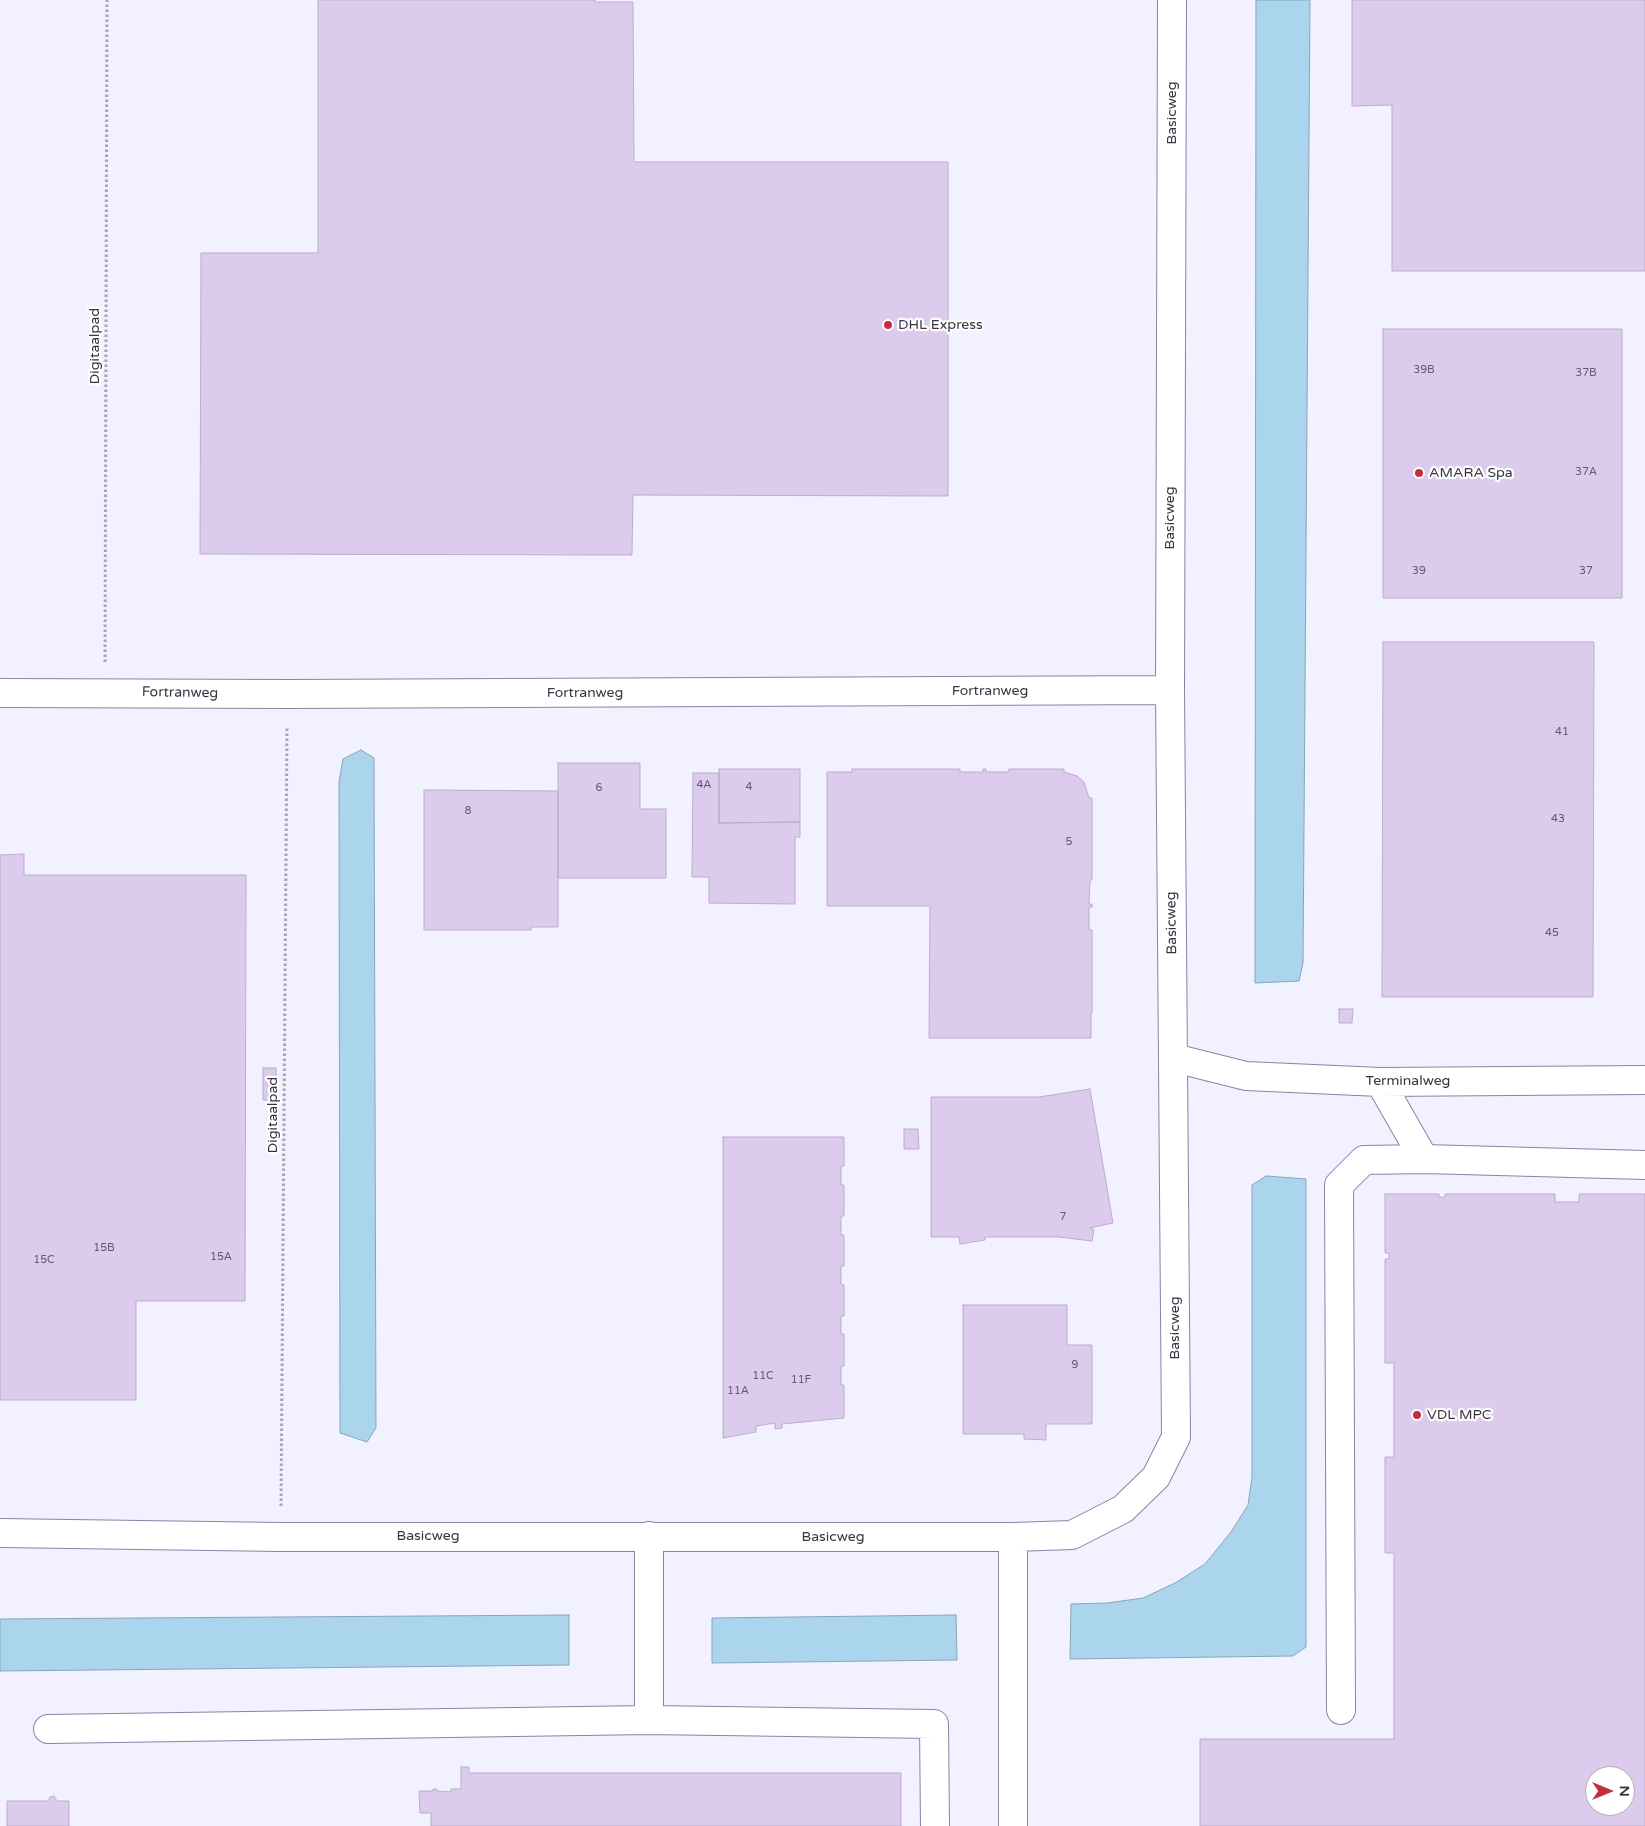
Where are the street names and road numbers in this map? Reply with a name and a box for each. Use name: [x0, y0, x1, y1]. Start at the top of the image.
street label: Basicweg: [1164, 82, 1180, 144]
street label: Digitaalpad: [87, 308, 103, 384]
street label: Basicweg: [1162, 487, 1178, 549]
street label: Fortranweg: [952, 683, 1028, 699]
street label: Fortranweg: [142, 684, 218, 702]
street label: Fortranweg: [547, 685, 623, 701]
street label: Basicweg: [1163, 891, 1181, 955]
street label: Terminalweg: [1366, 1073, 1450, 1089]
street label: Digitaalpad: [265, 1077, 281, 1153]
street label: Basicweg: [1167, 1297, 1183, 1359]
street label: Basicweg: [397, 1528, 459, 1544]
street label: Basicweg: [802, 1529, 864, 1545]

